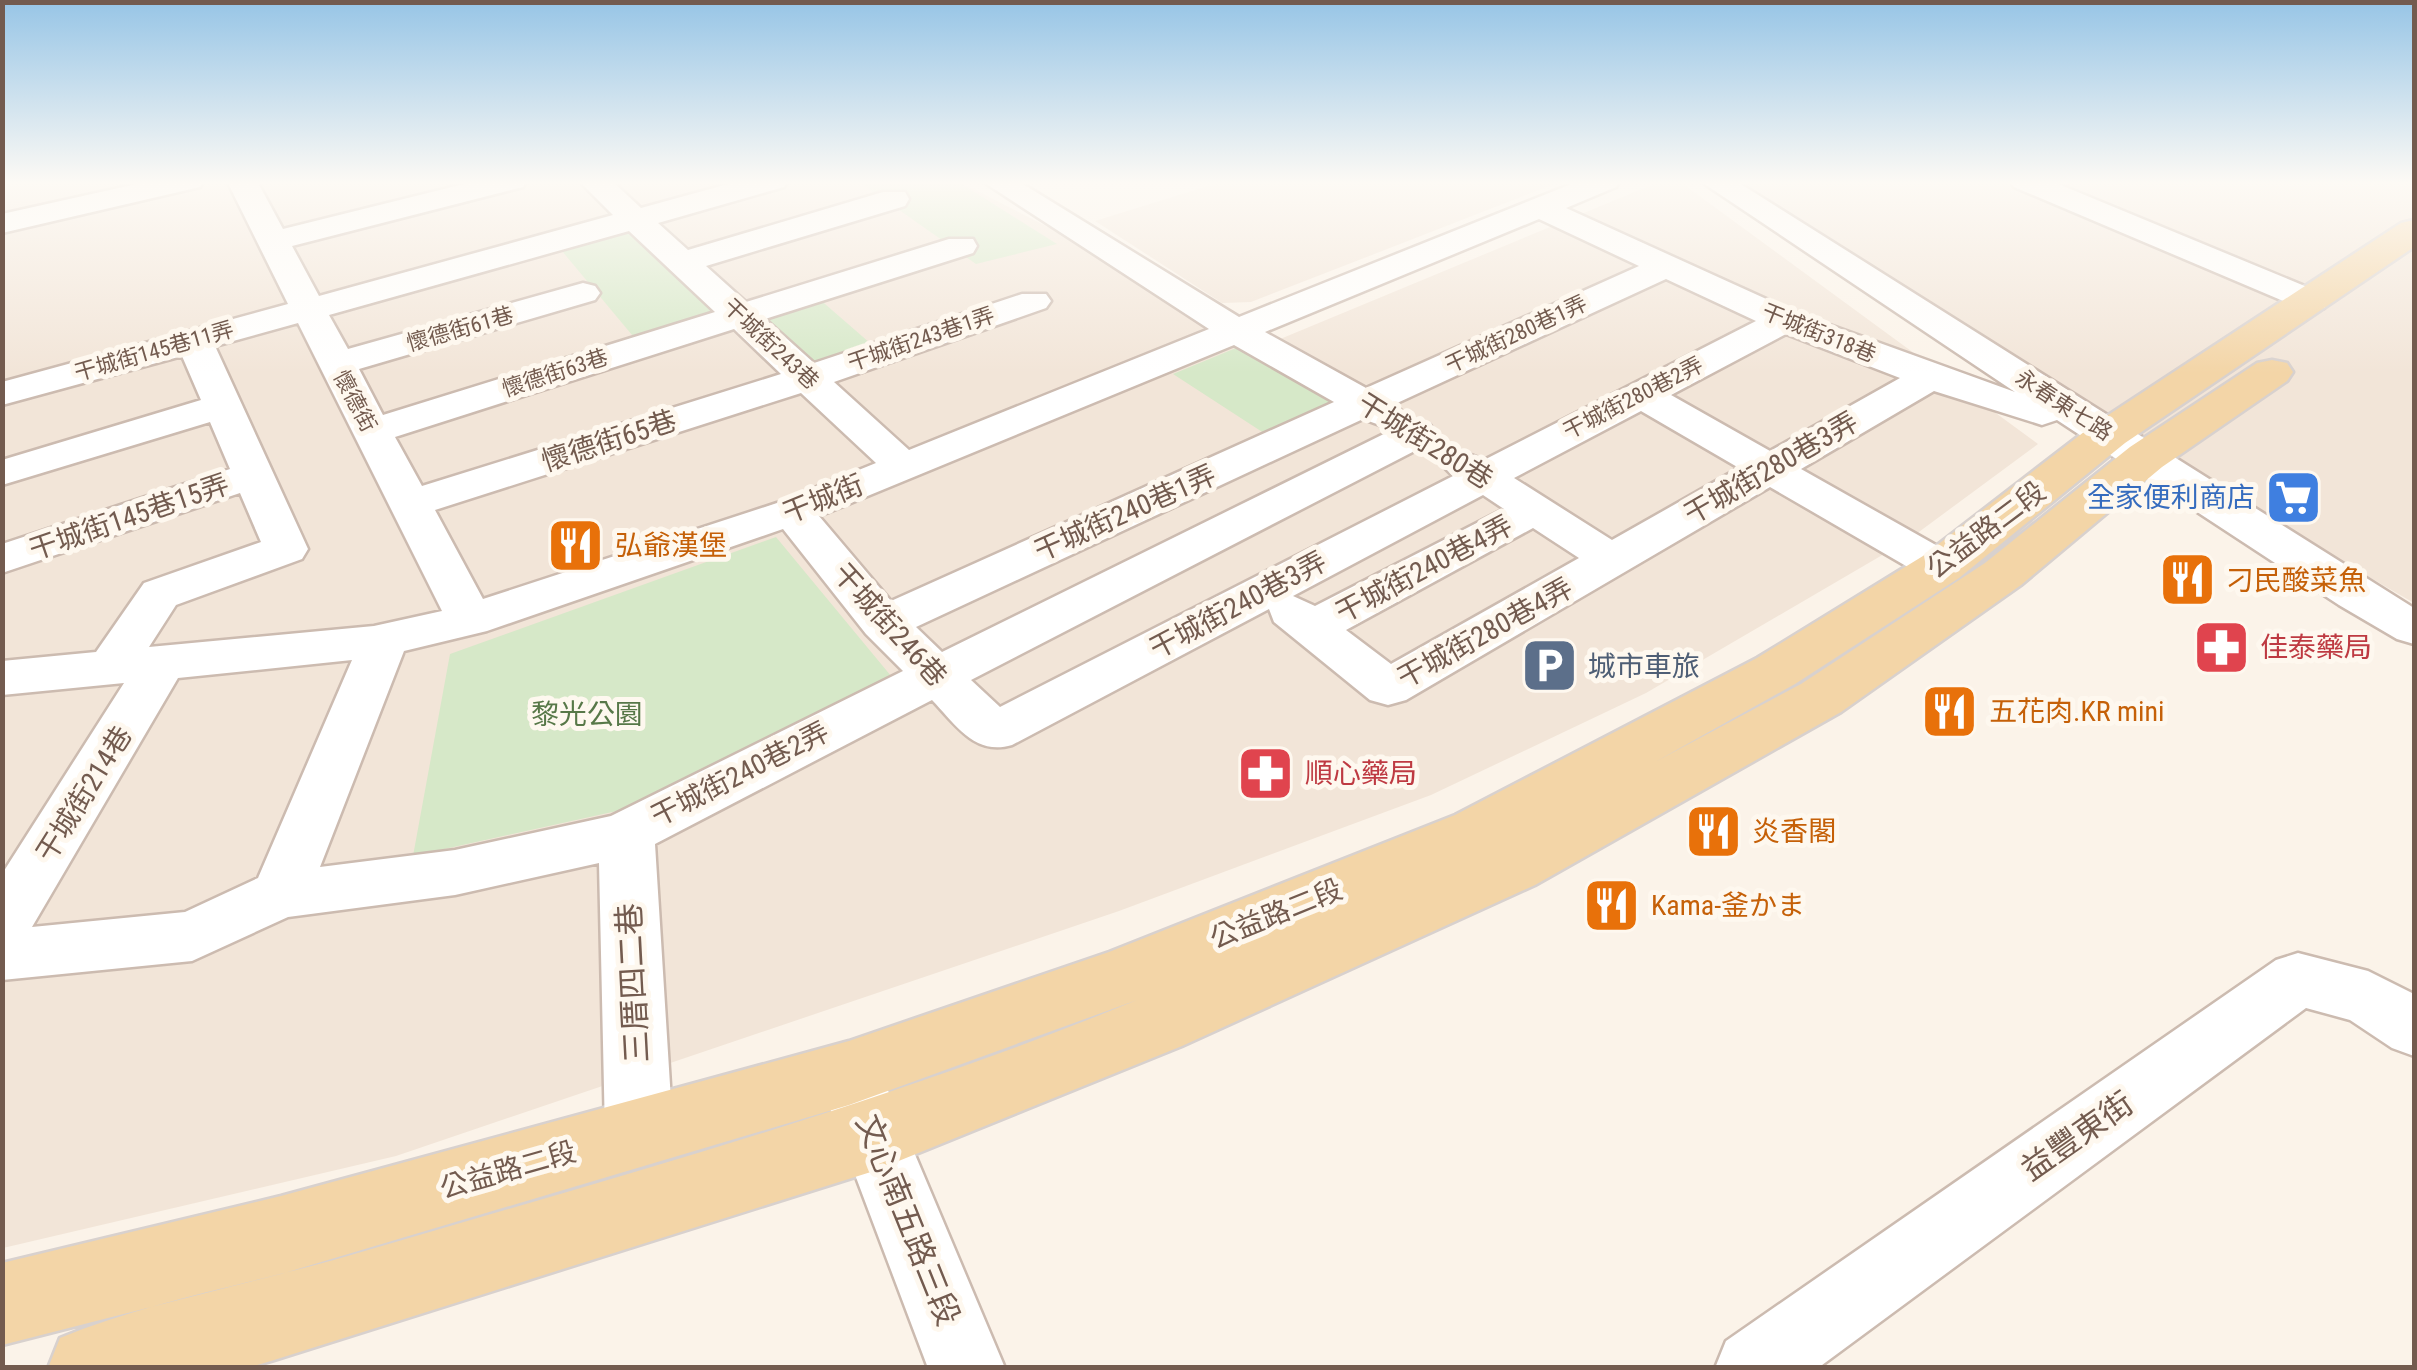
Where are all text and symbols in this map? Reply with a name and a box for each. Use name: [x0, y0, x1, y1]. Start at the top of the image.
street label: 干城街280巷1弄: [1441, 290, 1591, 378]
street label: 干城街243巷: [718, 294, 824, 394]
street label: 干城街318巷: [1758, 299, 1880, 367]
street label: 懷德街61巷: [404, 302, 516, 356]
street label: 干城街243巷1弄: [844, 302, 998, 376]
street label: 干城街145巷11弄: [72, 316, 236, 386]
street label: 懷德街63巷: [499, 344, 611, 402]
street label: 干城街280巷2弄: [1559, 352, 1707, 444]
street label: 永春東七路: [2011, 365, 2117, 445]
street label: 懷德街: [328, 366, 382, 436]
street label: 干城街280巷: [1351, 386, 1499, 496]
street label: 懷德街65巷: [537, 404, 681, 478]
street label: 干城街280巷3弄: [1678, 405, 1864, 531]
street label: 干城街240巷1弄: [1029, 458, 1221, 568]
street label: 干城街145巷15弄: [25, 467, 233, 567]
supermarket icon: 全家便利商店: [2264, 467, 2324, 527]
street label: 干城街: [778, 468, 868, 530]
street label: 公益路二段: [1920, 475, 2052, 585]
place label: 全家便利商店: [2087, 481, 2255, 514]
street label: 干城街240巷4弄: [1330, 509, 1518, 629]
restaurant icon: 弘爺漢堡: [546, 515, 606, 575]
place label: 弘爺漢堡: [615, 529, 727, 562]
street label: 干城街240巷3弄: [1144, 545, 1332, 665]
restaurant icon: 刁民酸菜魚: [2157, 550, 2217, 610]
street label: 干城街246巷: [826, 557, 954, 693]
place label: 刁民酸菜魚: [2226, 564, 2366, 597]
street label: 干城街280巷4弄: [1392, 571, 1578, 695]
pharmacy icon: 佳泰藥局: [2191, 617, 2251, 677]
place label: 佳泰藥局: [2260, 631, 2372, 664]
parking icon: 城市車旅: [1519, 636, 1579, 696]
place label: 城市車旅: [1588, 650, 1700, 683]
restaurant icon: 五花肉.KR mini: [1920, 681, 1980, 741]
place label: 五花肉.KR mini: [1989, 695, 2164, 728]
park label: 黎光公園: [531, 698, 643, 731]
street label: 干城街240巷2弄: [646, 715, 834, 833]
street label: 干城街214巷: [29, 720, 139, 868]
pharmacy icon: 順心藥局: [1236, 743, 1296, 803]
place label: 順心藥局: [1305, 757, 1417, 790]
restaurant icon: 炎香閣: [1683, 801, 1743, 861]
place label: 炎香閣: [1752, 815, 1836, 848]
street label: 公益路二段: [1205, 872, 1347, 956]
restaurant icon: Kama-釜かま: [1582, 875, 1642, 935]
place label: Kama-釜かま: [1651, 889, 1805, 922]
street label: 三厝四二巷: [610, 902, 656, 1064]
street label: 益豐東街: [2014, 1084, 2140, 1188]
street label: 文心南五路三段: [848, 1109, 968, 1331]
street label: 公益路二段: [436, 1135, 580, 1205]

